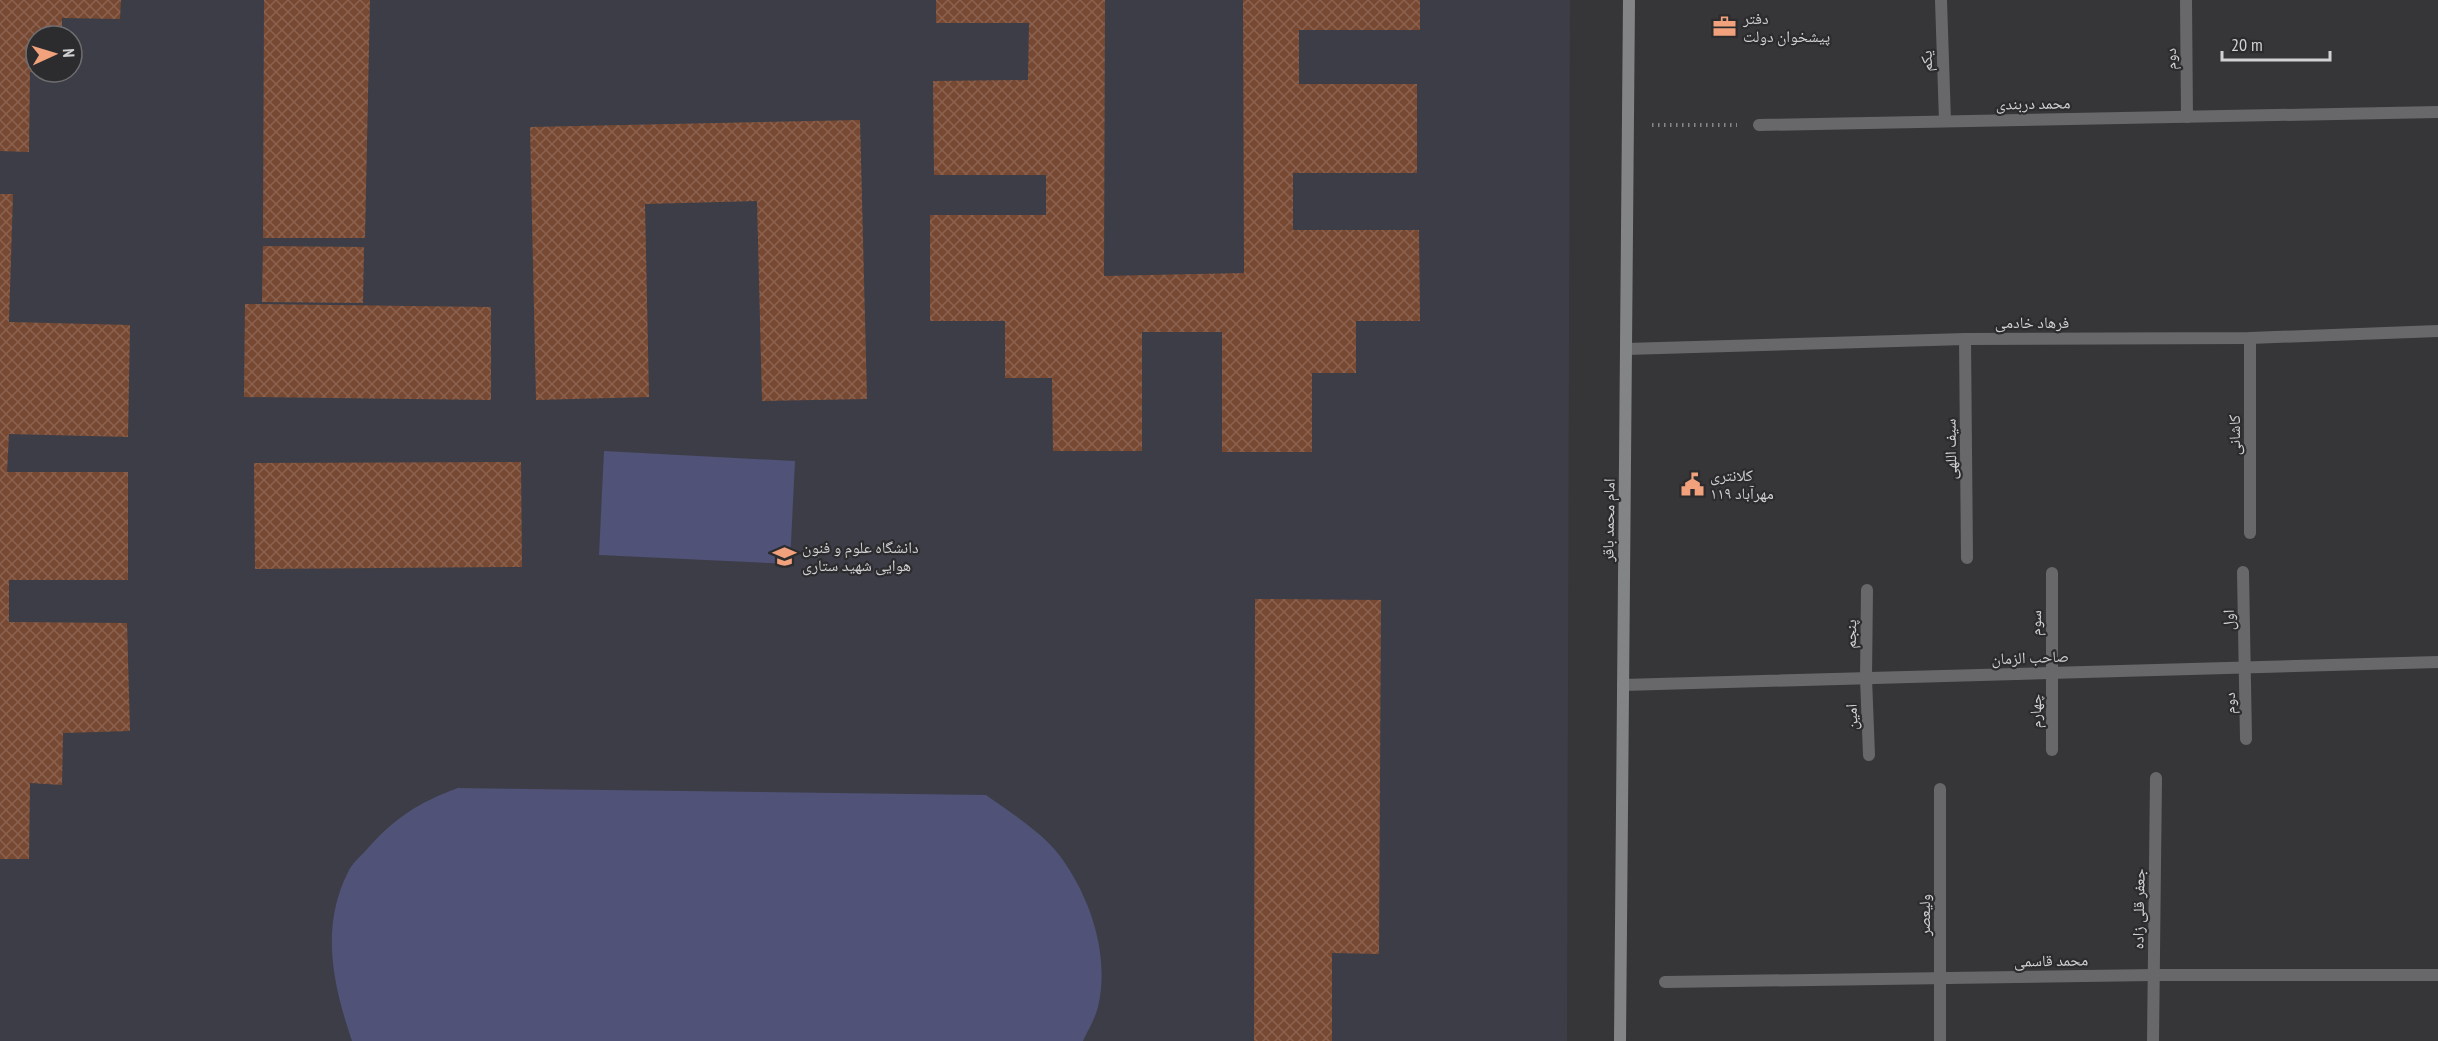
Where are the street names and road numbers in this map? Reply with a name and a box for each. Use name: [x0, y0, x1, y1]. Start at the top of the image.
street label: دوم: [2160, 48, 2181, 70]
street label: یکم: [1916, 50, 1937, 72]
street label: محمد دربندی: [1995, 92, 2071, 115]
street label: فرهاد خادمی: [1995, 312, 2069, 333]
street label: کاشانی: [2224, 414, 2245, 455]
street label: سیف اللهی: [1939, 418, 1962, 480]
street label: امام محمد باقر: [1597, 478, 1620, 563]
street label: اول: [2218, 609, 2239, 631]
street label: سوم: [2025, 610, 2046, 636]
street label: پنجم: [1840, 619, 1861, 649]
street label: صاحب الزمان: [1991, 646, 2069, 669]
street label: دوم: [2219, 692, 2240, 714]
street label: چهارم: [2025, 694, 2046, 728]
street label: امین: [1841, 704, 1862, 730]
street label: جعفر قلی زاده: [2127, 868, 2150, 950]
street label: ولیعصر: [1914, 894, 1934, 937]
street label: محمد قاسمی: [2014, 949, 2088, 972]

